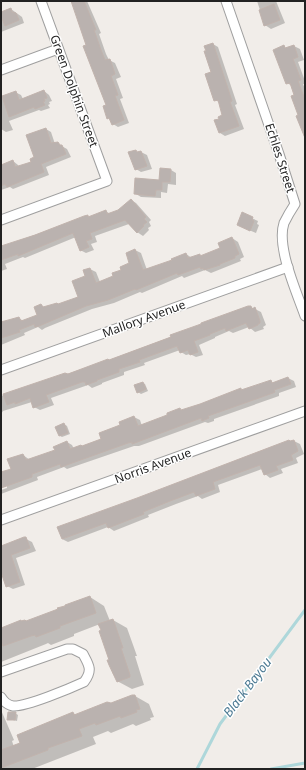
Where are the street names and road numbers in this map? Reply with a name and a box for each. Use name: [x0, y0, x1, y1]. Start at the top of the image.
street label: Green Dolphin Street: [46, 32, 103, 150]
street label: Echles Street: [261, 121, 300, 195]
street label: Mallory Avenue: [100, 296, 188, 341]
street label: Norris Avenue: [112, 444, 194, 487]

